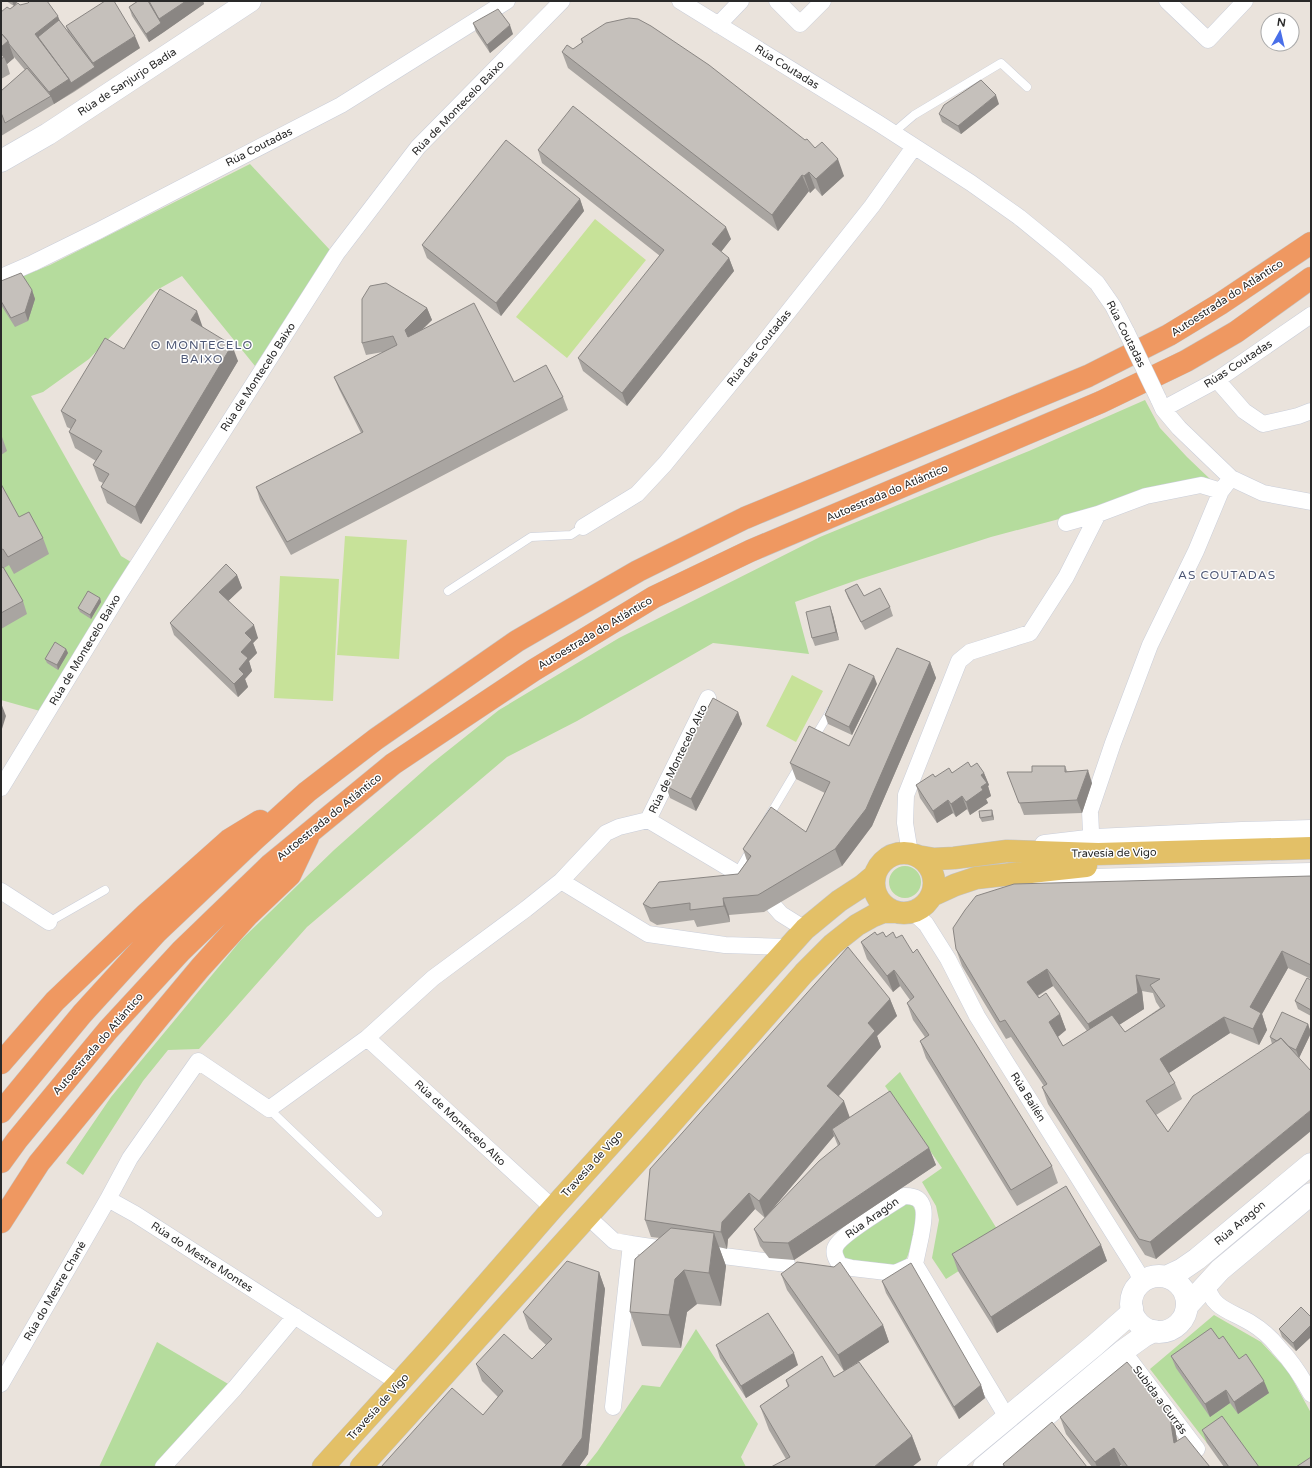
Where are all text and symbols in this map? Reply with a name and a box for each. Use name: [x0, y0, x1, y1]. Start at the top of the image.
north arrow: [1260, 12, 1300, 52]
text: N: [1276, 16, 1287, 30]
street label: Rúa Coutadas: [753, 42, 821, 92]
street label: Rúa de Sanjurjo Badía: [75, 45, 179, 119]
street label: Rúa de Montecelo Baixo: [409, 58, 507, 158]
street label: Rúa Coutadas: [223, 125, 295, 169]
street label: Autoestrada do Atlántico: [1168, 257, 1286, 339]
street label: Rúa Coutadas: [1104, 298, 1148, 370]
street label: Rúa das Coutadas: [724, 307, 794, 389]
street label: Rúa de Montecelo Baixo: [218, 320, 298, 434]
street label: Rúas Coutadas: [1202, 337, 1274, 391]
district label: O MONTECELO BAIXO: [151, 338, 253, 366]
street label: Autoestrada do Atlántico: [824, 461, 950, 525]
district label: AS COUTADAS: [1178, 568, 1276, 582]
street label: Rúa de Montecelo Baixo: [47, 592, 123, 708]
street label: Autoestrada do Atlántico: [535, 593, 655, 672]
street label: Rúa de Montecelo Alto: [646, 702, 710, 816]
street label: Autoestrada do Atlántico: [274, 770, 384, 863]
street label: Travesía de Vigo: [1071, 846, 1157, 860]
street label: Autoestrada do Atlántico: [50, 990, 146, 1098]
street label: Rúa Bailén: [1008, 1070, 1048, 1124]
street label: Rúa de Montecelo Alto: [412, 1077, 508, 1169]
street label: Travesía de Vigo: [559, 1128, 626, 1200]
street label: Rúa Aragón: [843, 1195, 901, 1241]
street label: Rúa Aragón: [1212, 1198, 1268, 1248]
street label: Rúa do Mestre Montes: [149, 1219, 255, 1295]
street label: Rúa do Mestre Chané: [21, 1239, 89, 1343]
street label: Subida a Currás: [1130, 1363, 1190, 1437]
street label: Travesía de Vigo: [345, 1371, 412, 1443]

